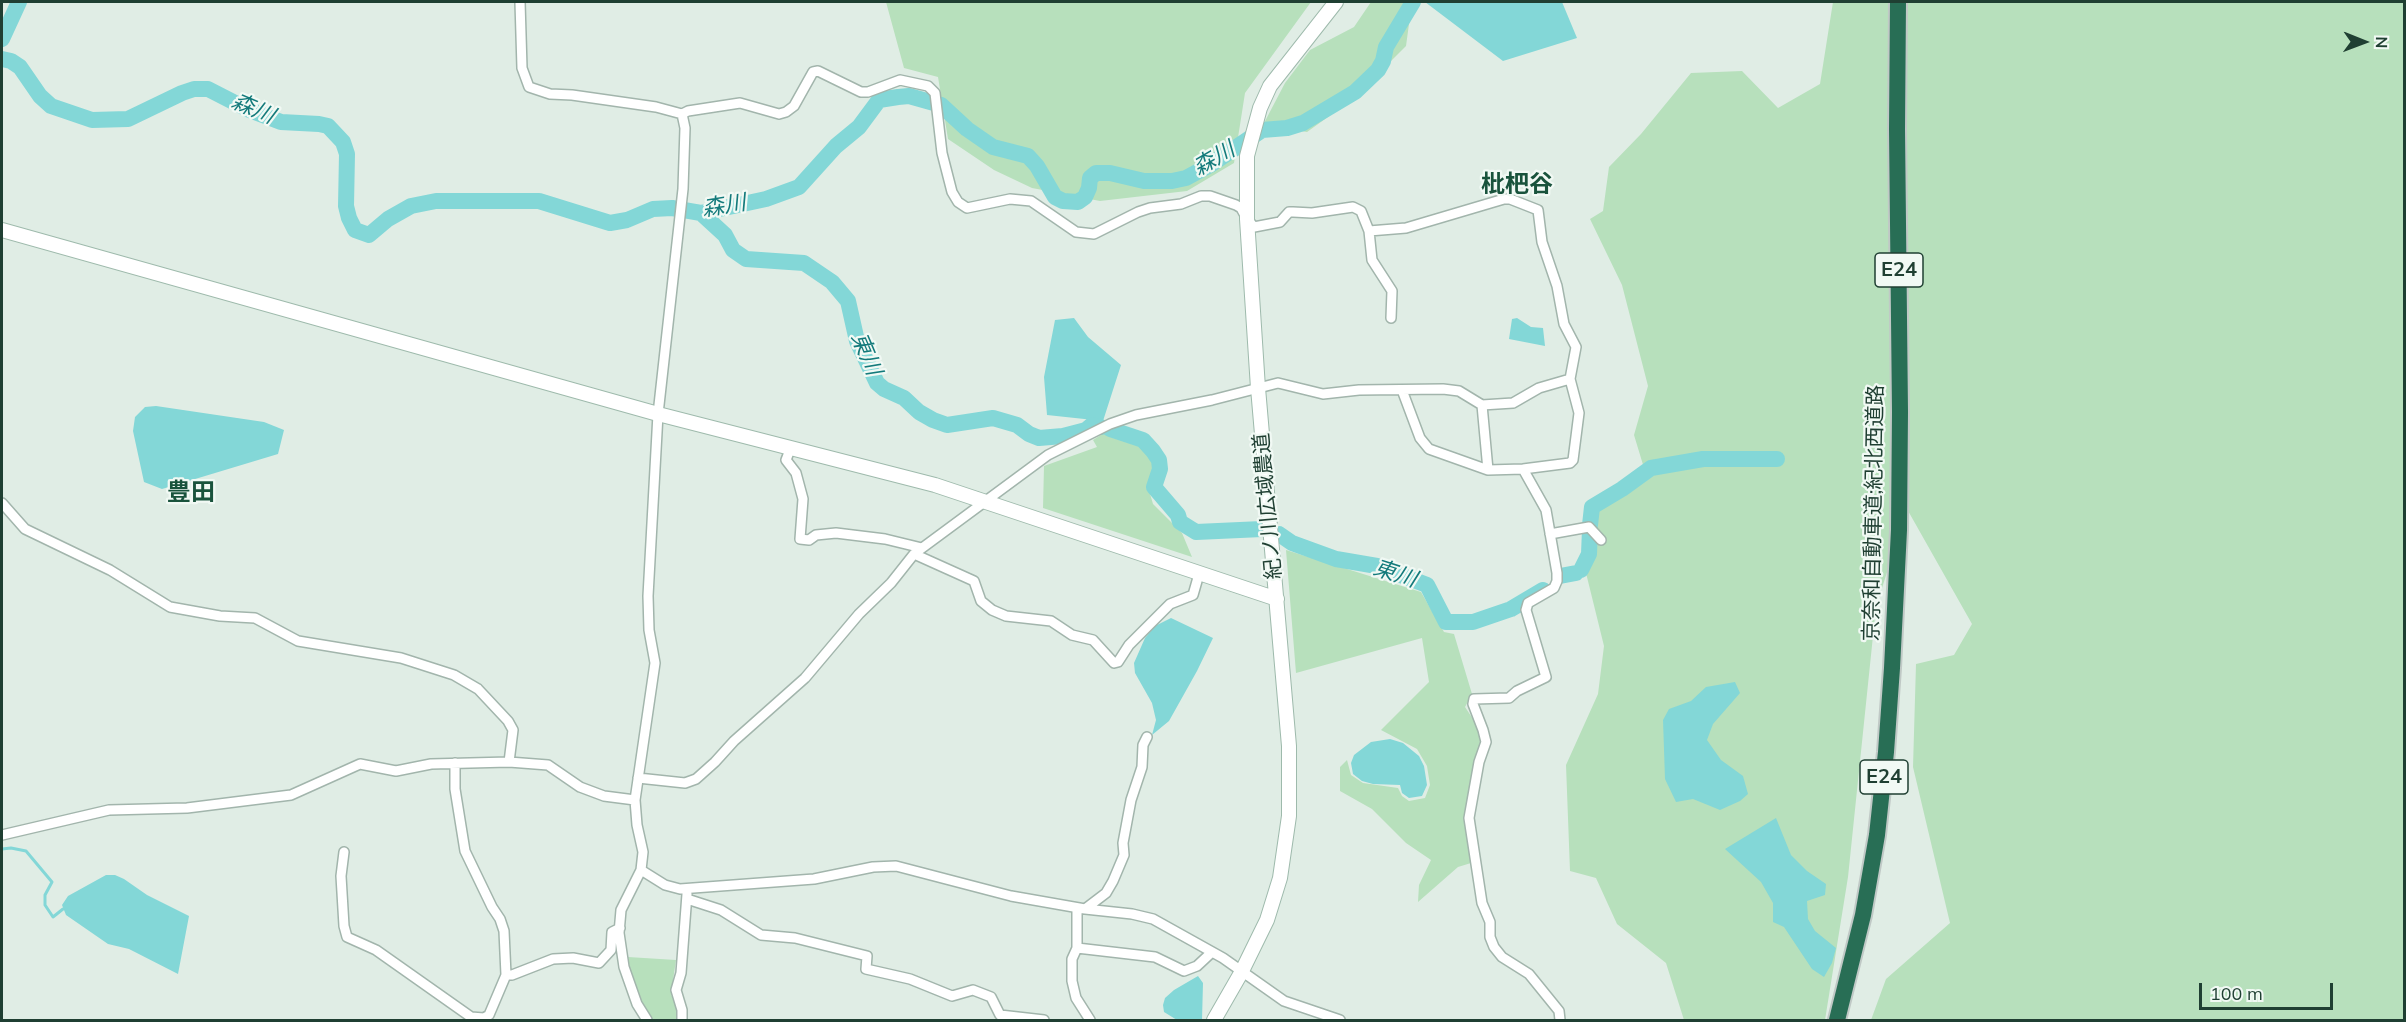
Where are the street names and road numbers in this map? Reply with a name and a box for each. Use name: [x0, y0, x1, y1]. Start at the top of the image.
road number: E24: [1875, 253, 1923, 287]
street label: 京奈和自動車道;紀北西道路: [1859, 384, 1889, 642]
street label: 紀ノ川広域農道: [1249, 432, 1287, 580]
road number: E24: [1860, 760, 1908, 794]

